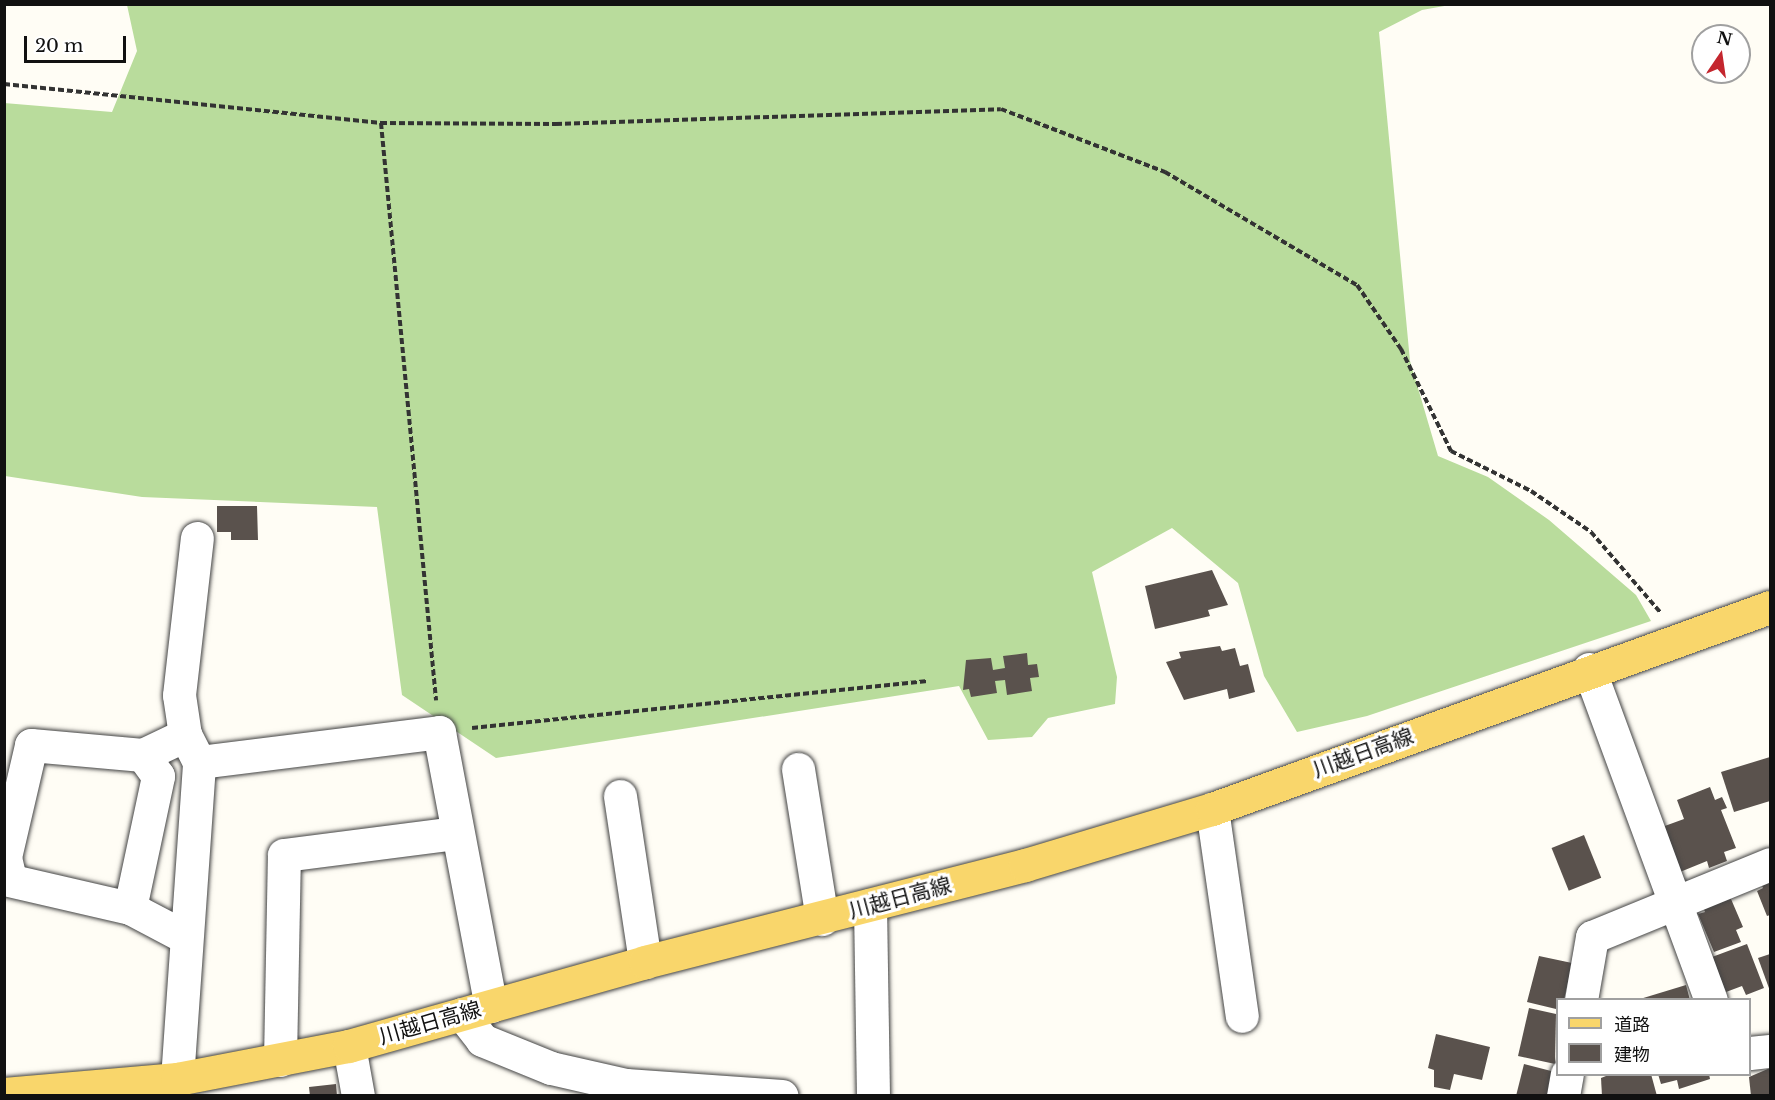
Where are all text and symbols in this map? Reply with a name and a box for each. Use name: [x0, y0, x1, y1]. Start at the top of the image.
scale bar: [27, 24, 129, 62]
north arrow: [1691, 24, 1751, 84]
text: N: [1715, 27, 1734, 50]
text: 20 m: [35, 35, 83, 57]
street label: 川越日高線: [1309, 723, 1417, 783]
street label: 川越日高線: [846, 872, 954, 924]
street label: 川越日高線: [376, 996, 484, 1050]
legend: [1556, 998, 1751, 1076]
text: 道路: [1614, 1014, 1650, 1036]
text: 建物: [1614, 1044, 1650, 1066]

